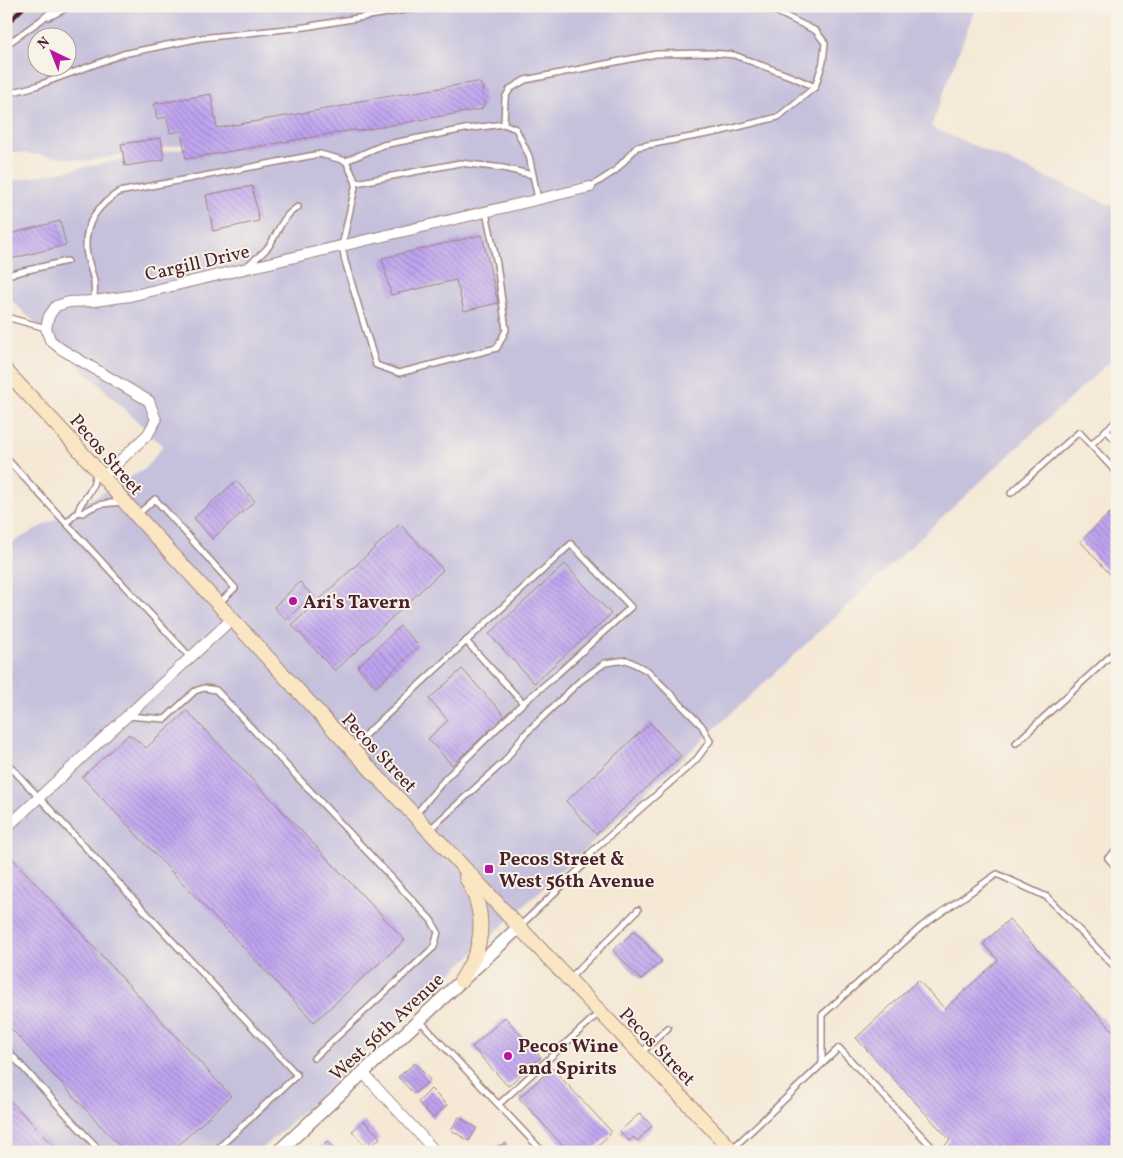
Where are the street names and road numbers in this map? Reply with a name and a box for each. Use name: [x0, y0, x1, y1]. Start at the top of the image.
street label: Cargill Drive: [142, 239, 252, 289]
street label: Pecos Street: [63, 409, 148, 502]
street label: Pecos Street: [335, 708, 422, 799]
street label: West 56th Avenue: [324, 968, 450, 1087]
street label: Pecos Street: [612, 1002, 701, 1093]

